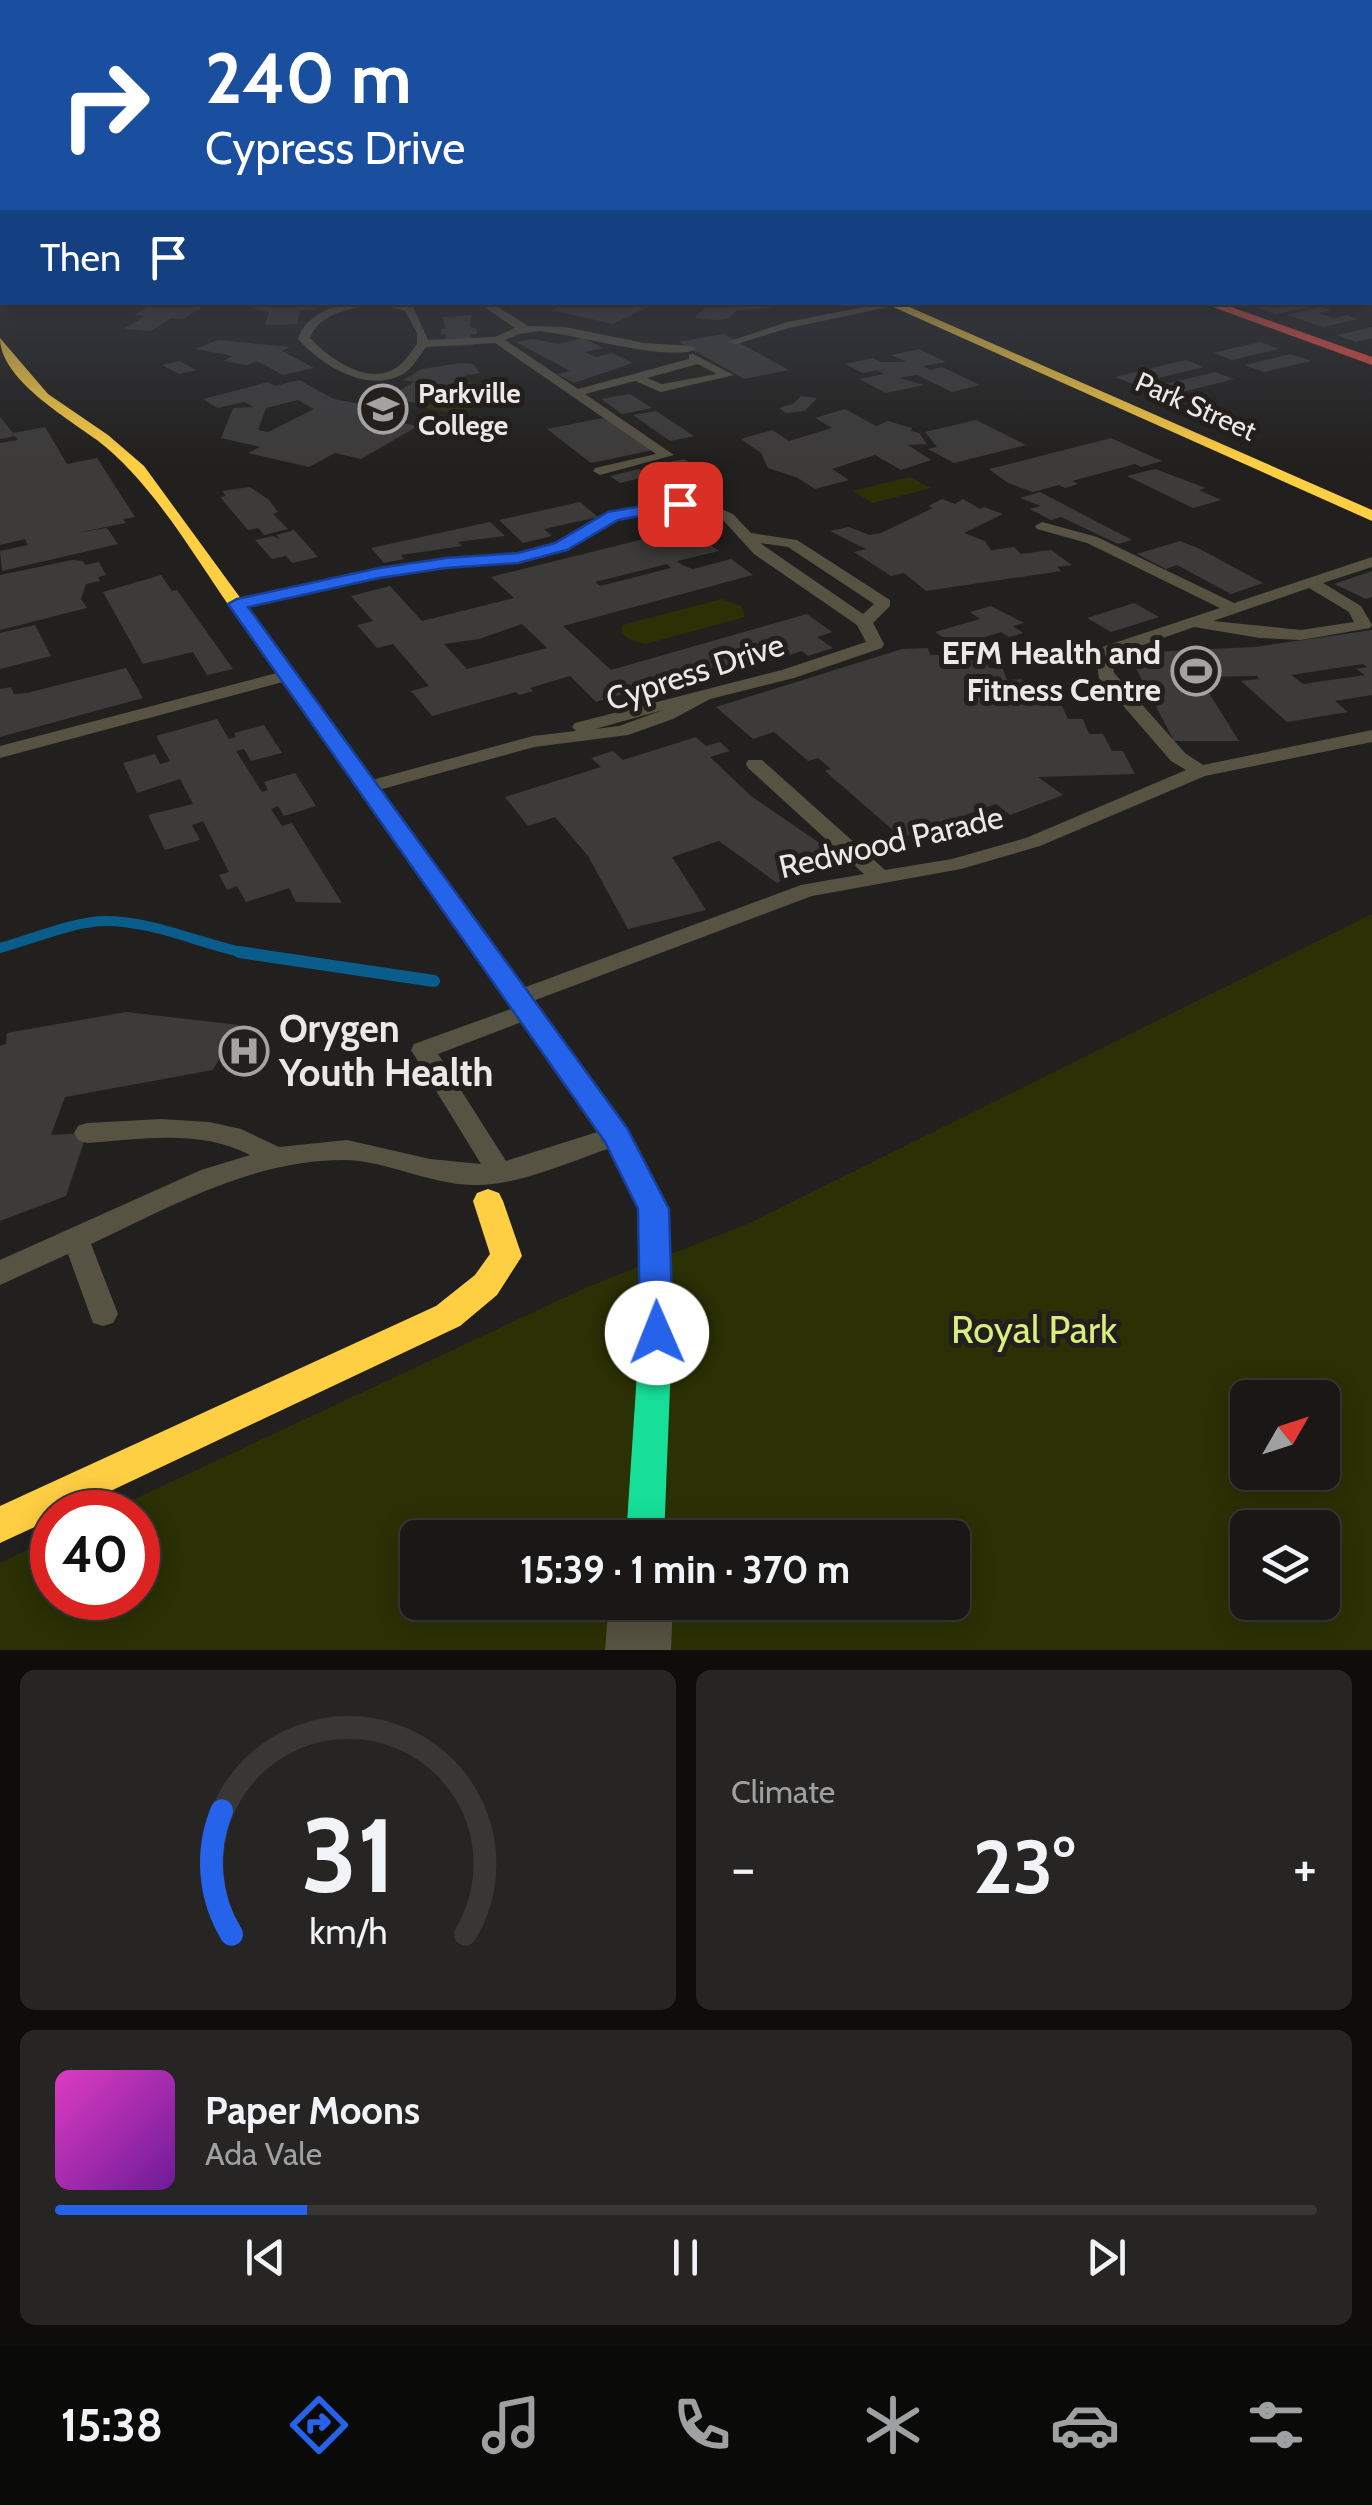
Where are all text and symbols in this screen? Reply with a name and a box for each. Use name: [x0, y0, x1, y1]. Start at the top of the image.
text: 240 m: [205, 35, 412, 121]
icon: right: [40, 40, 170, 170]
text: Cypress Drive: [205, 121, 465, 175]
icon: arrive: [141, 230, 196, 285]
text: Then: [40, 234, 121, 281]
street label: Park Street: [1130, 364, 1262, 448]
place label: Parkville College: [418, 376, 521, 442]
school or university icon: Parkville College: [357, 383, 409, 435]
pin: [638, 462, 723, 547]
icon: arrive: [653, 477, 708, 532]
street label: Cypress Drive: [601, 624, 789, 719]
place label: EFM Health and Fitness Centre: [941, 633, 1161, 709]
sports icon: EFM Health and Fitness Centre: [1170, 645, 1222, 697]
street label: Redwood Parade: [775, 797, 1007, 886]
place label: Orygen Youth Health: [278, 1005, 494, 1096]
hospital icon: Orygen Youth Health: [218, 1025, 270, 1077]
position arrow: [605, 1281, 709, 1385]
park label: Royal Park: [951, 1306, 1117, 1353]
north arrow: [1230, 1380, 1340, 1490]
map controls: [1230, 1380, 1340, 1620]
speed limit sign: 40: [30, 1490, 160, 1620]
button: layers: [1230, 1510, 1340, 1620]
text: 15:39 · 1 min · 370 m: [520, 1546, 850, 1593]
text: Climate: [731, 1772, 835, 1811]
text: 31: [301, 1792, 395, 1918]
text: 23°: [973, 1821, 1075, 1912]
text: −: [731, 1834, 755, 1901]
text: +: [1293, 1834, 1317, 1901]
text: km/h: [309, 1910, 387, 1953]
text: Paper Moons: [205, 2087, 420, 2134]
text: Ada Vale: [205, 2134, 322, 2173]
icon: previous: [238, 2230, 293, 2285]
icon: pause: [658, 2230, 713, 2285]
icon: next: [1079, 2230, 1134, 2285]
icon: directions: [284, 2390, 354, 2460]
icon: music: [476, 2390, 546, 2460]
icon: phone: [667, 2390, 737, 2460]
icon: climate: [858, 2390, 928, 2460]
icon: car: [1050, 2390, 1120, 2460]
icon: filters: [1241, 2390, 1311, 2460]
text: 15:38: [61, 2398, 163, 2452]

